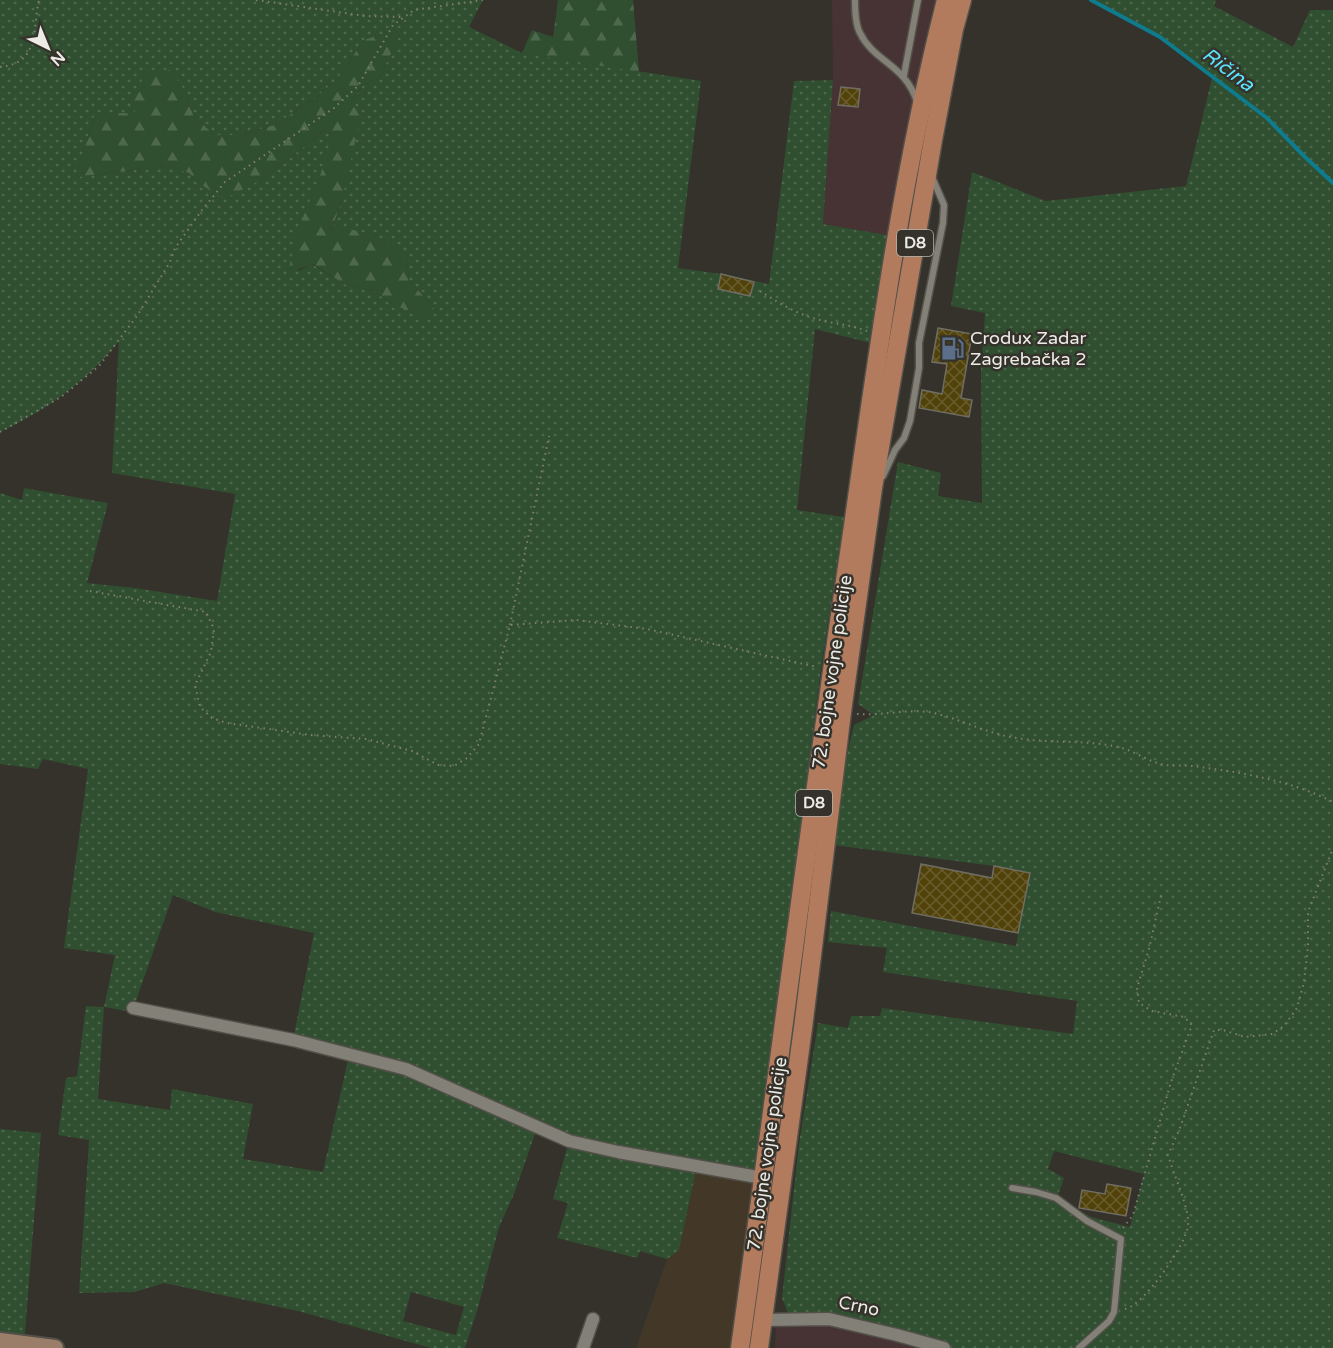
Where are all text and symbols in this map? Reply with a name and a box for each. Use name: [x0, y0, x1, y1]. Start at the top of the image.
north arrow: [18, 18, 78, 78]
water label: Ričina: [1198, 43, 1259, 98]
text: N: [46, 47, 69, 70]
road number: D8: [897, 230, 933, 256]
place label: Crodux Zadar Zagrebačka 2: [970, 327, 1087, 370]
fuel station icon: Crodux Zadar Zagrebačka 2: [939, 335, 965, 361]
street label: 72. bojne vojne policije: [807, 574, 857, 770]
road number: D8: [796, 790, 832, 816]
street label: 72. bojne vojne policije: [742, 1056, 792, 1252]
street label: Crno: [837, 1291, 881, 1321]

